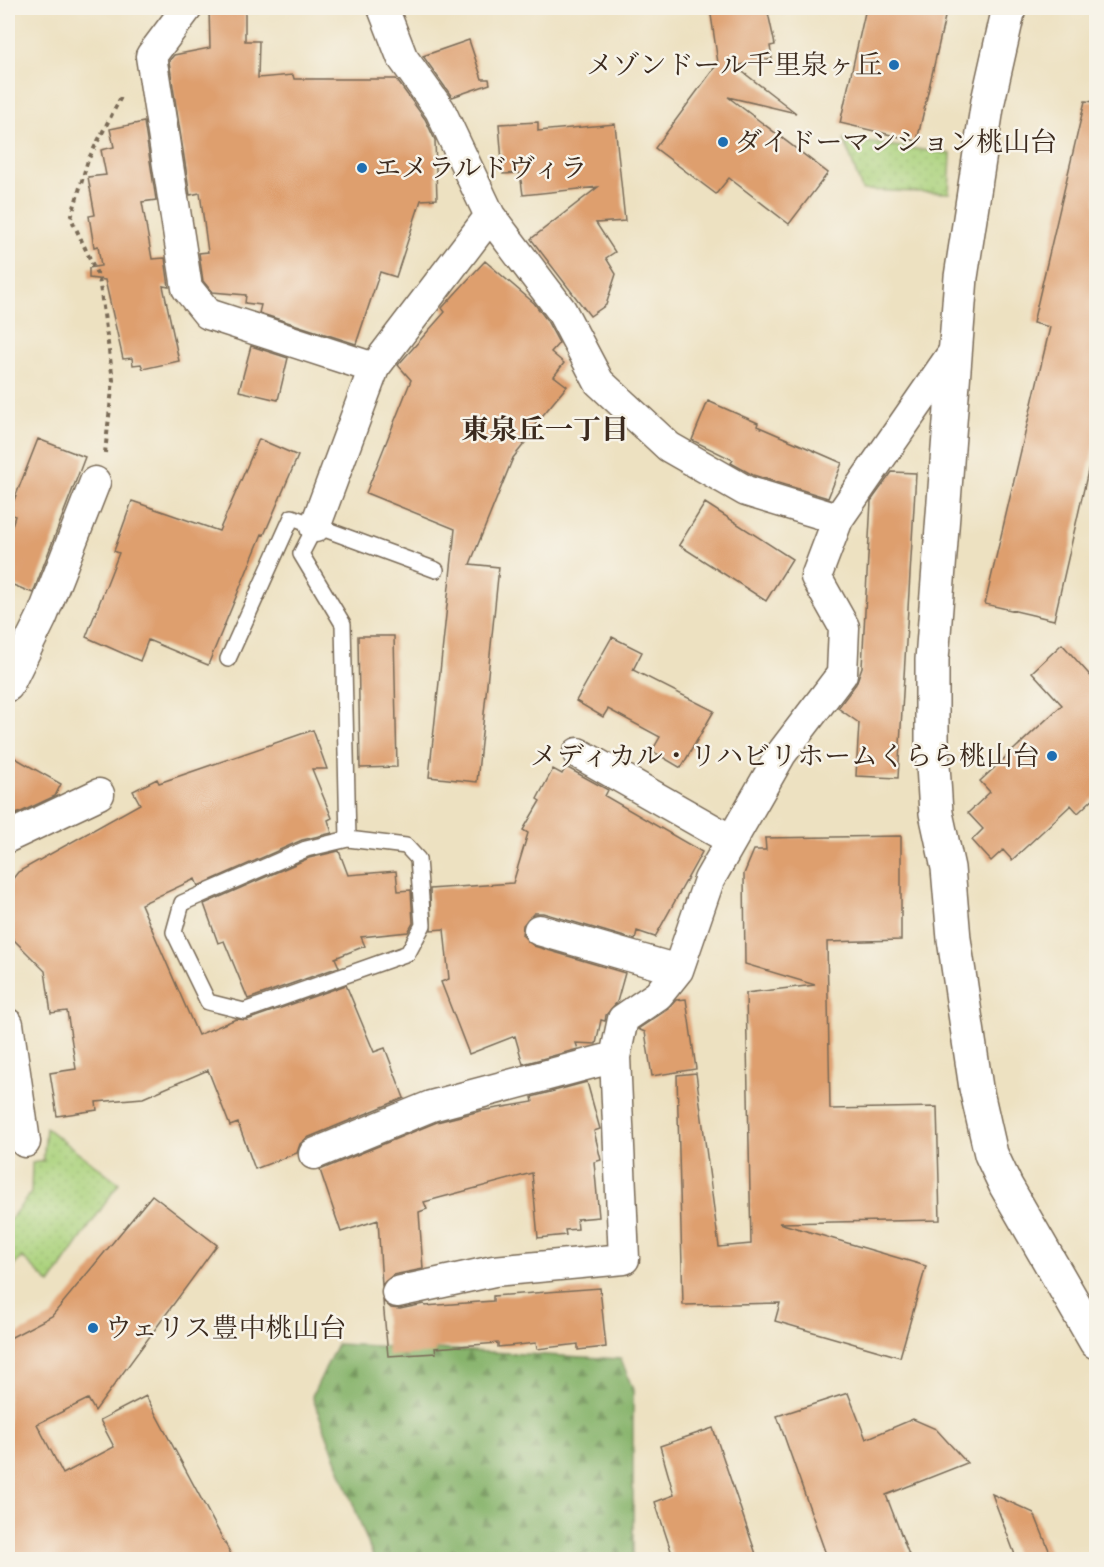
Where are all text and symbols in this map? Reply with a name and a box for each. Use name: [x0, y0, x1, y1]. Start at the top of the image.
place label: メゾンドール千里泉ヶ丘: [586, 47, 882, 82]
marker: メゾンドール千里泉ヶ丘: [887, 58, 901, 72]
place label: ダイドーマンション桃山台: [735, 124, 1057, 159]
marker: ダイドーマンション桃山台: [716, 135, 730, 149]
place label: エメラルドヴィラ: [374, 150, 588, 185]
marker: エメラルドヴィラ: [355, 161, 369, 175]
district label: 東泉丘一丁目: [461, 411, 629, 447]
place label: メディカル・リハビリホームくらら桃山台: [530, 738, 1040, 773]
marker: メディカル・リハビリホームくらら桃山台: [1045, 749, 1059, 763]
place label: ウェリス豊中桃山台: [105, 1310, 346, 1345]
marker: ウェリス豊中桃山台: [86, 1321, 100, 1335]

